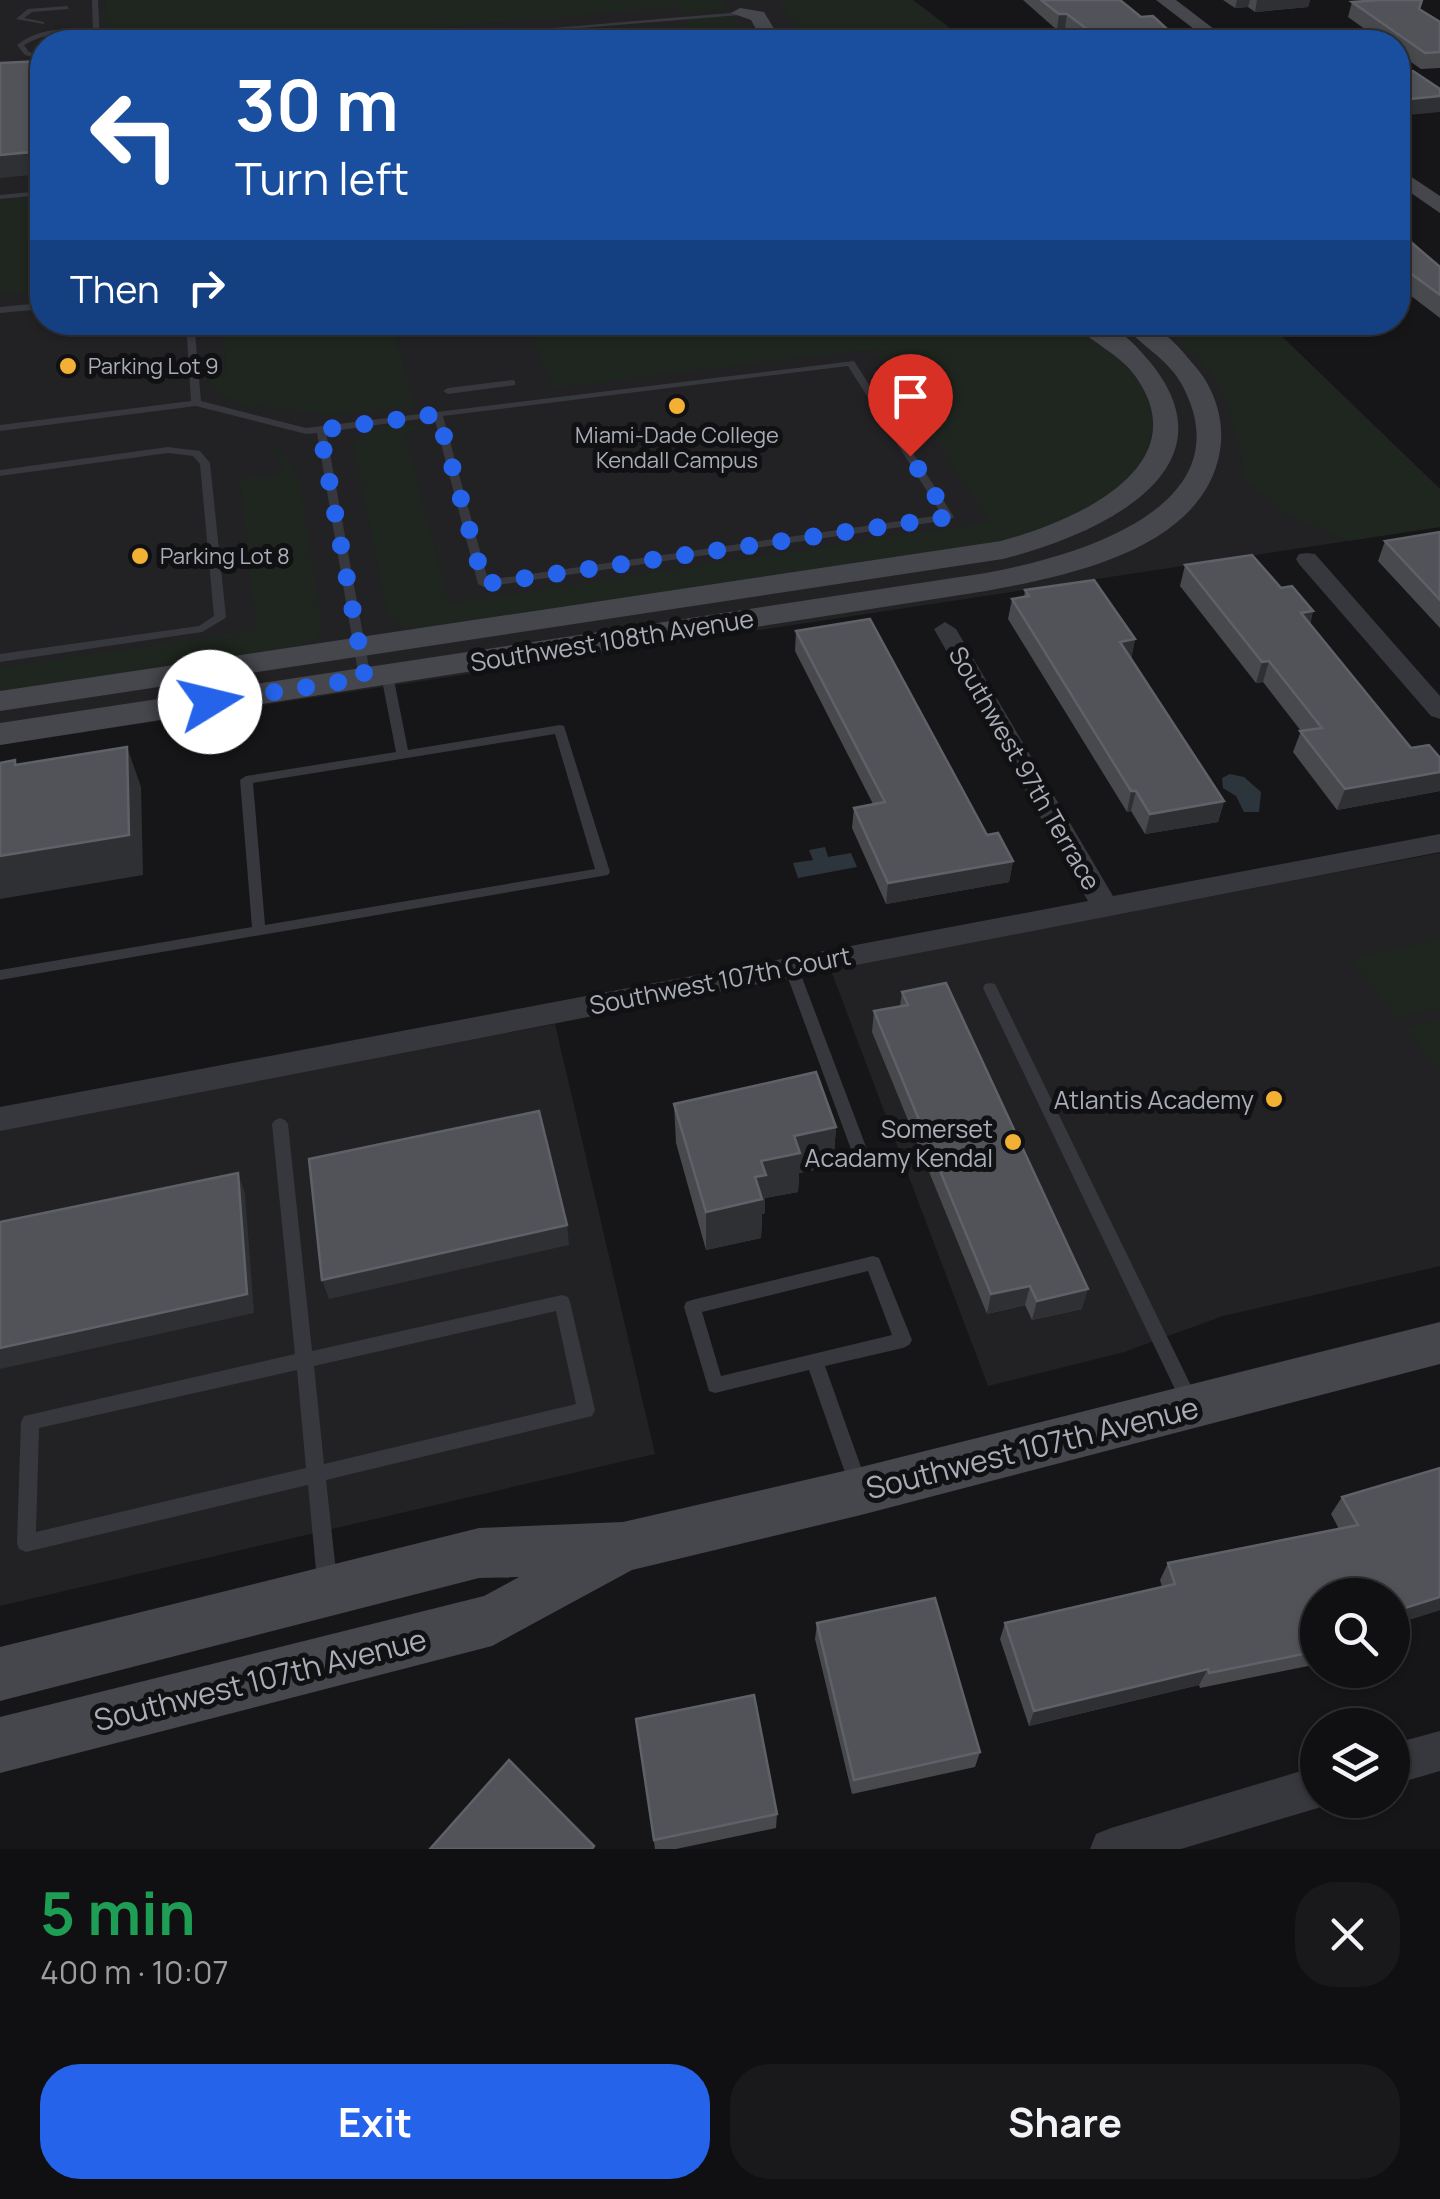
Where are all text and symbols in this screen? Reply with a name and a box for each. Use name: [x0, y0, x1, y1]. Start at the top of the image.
text: 30 m: [235, 56, 399, 152]
icon: left: [70, 70, 200, 200]
text: Turn left: [235, 147, 409, 209]
icon: right: [179, 260, 234, 315]
text: Then: [70, 262, 159, 314]
place label: Parking Lot 9: [88, 351, 219, 381]
pin: [868, 354, 953, 457]
marker: Parking Lot 9: [57, 355, 79, 377]
icon: arrive: [883, 369, 938, 424]
marker: Miami-Dade College Kendall Campus: [666, 395, 688, 417]
place label: Miami-Dade College Kendall Campus: [575, 420, 779, 475]
place label: Parking Lot 8: [160, 541, 290, 571]
marker: Parking Lot 8: [129, 545, 151, 567]
street label: Southwest 108th Avenue: [468, 600, 756, 680]
street label: Southwest 97th Terrace: [941, 640, 1109, 896]
position arrow: [158, 650, 262, 754]
street label: Southwest 107th Court: [586, 938, 854, 1022]
place label: Atlantis Academy: [1054, 1082, 1254, 1117]
marker: Atlantis Academy: [1263, 1088, 1285, 1110]
place label: Somerset Acadamy Kendal: [805, 1111, 993, 1175]
marker: Somerset Acadamy Kendal: [1002, 1131, 1024, 1153]
street label: Southwest 107th Avenue: [861, 1386, 1203, 1508]
map controls: [1300, 1578, 1410, 1818]
button: search: [1300, 1578, 1410, 1688]
street label: Southwest 107th Avenue: [89, 1618, 431, 1740]
button: layers: [1300, 1708, 1410, 1818]
text: 5 min: [40, 1871, 195, 1953]
button: close: [1295, 1882, 1400, 1987]
text: 400 m · 10:07: [40, 1950, 229, 1994]
button: Exit: [40, 2064, 710, 2179]
button: Share: [730, 2064, 1400, 2179]

